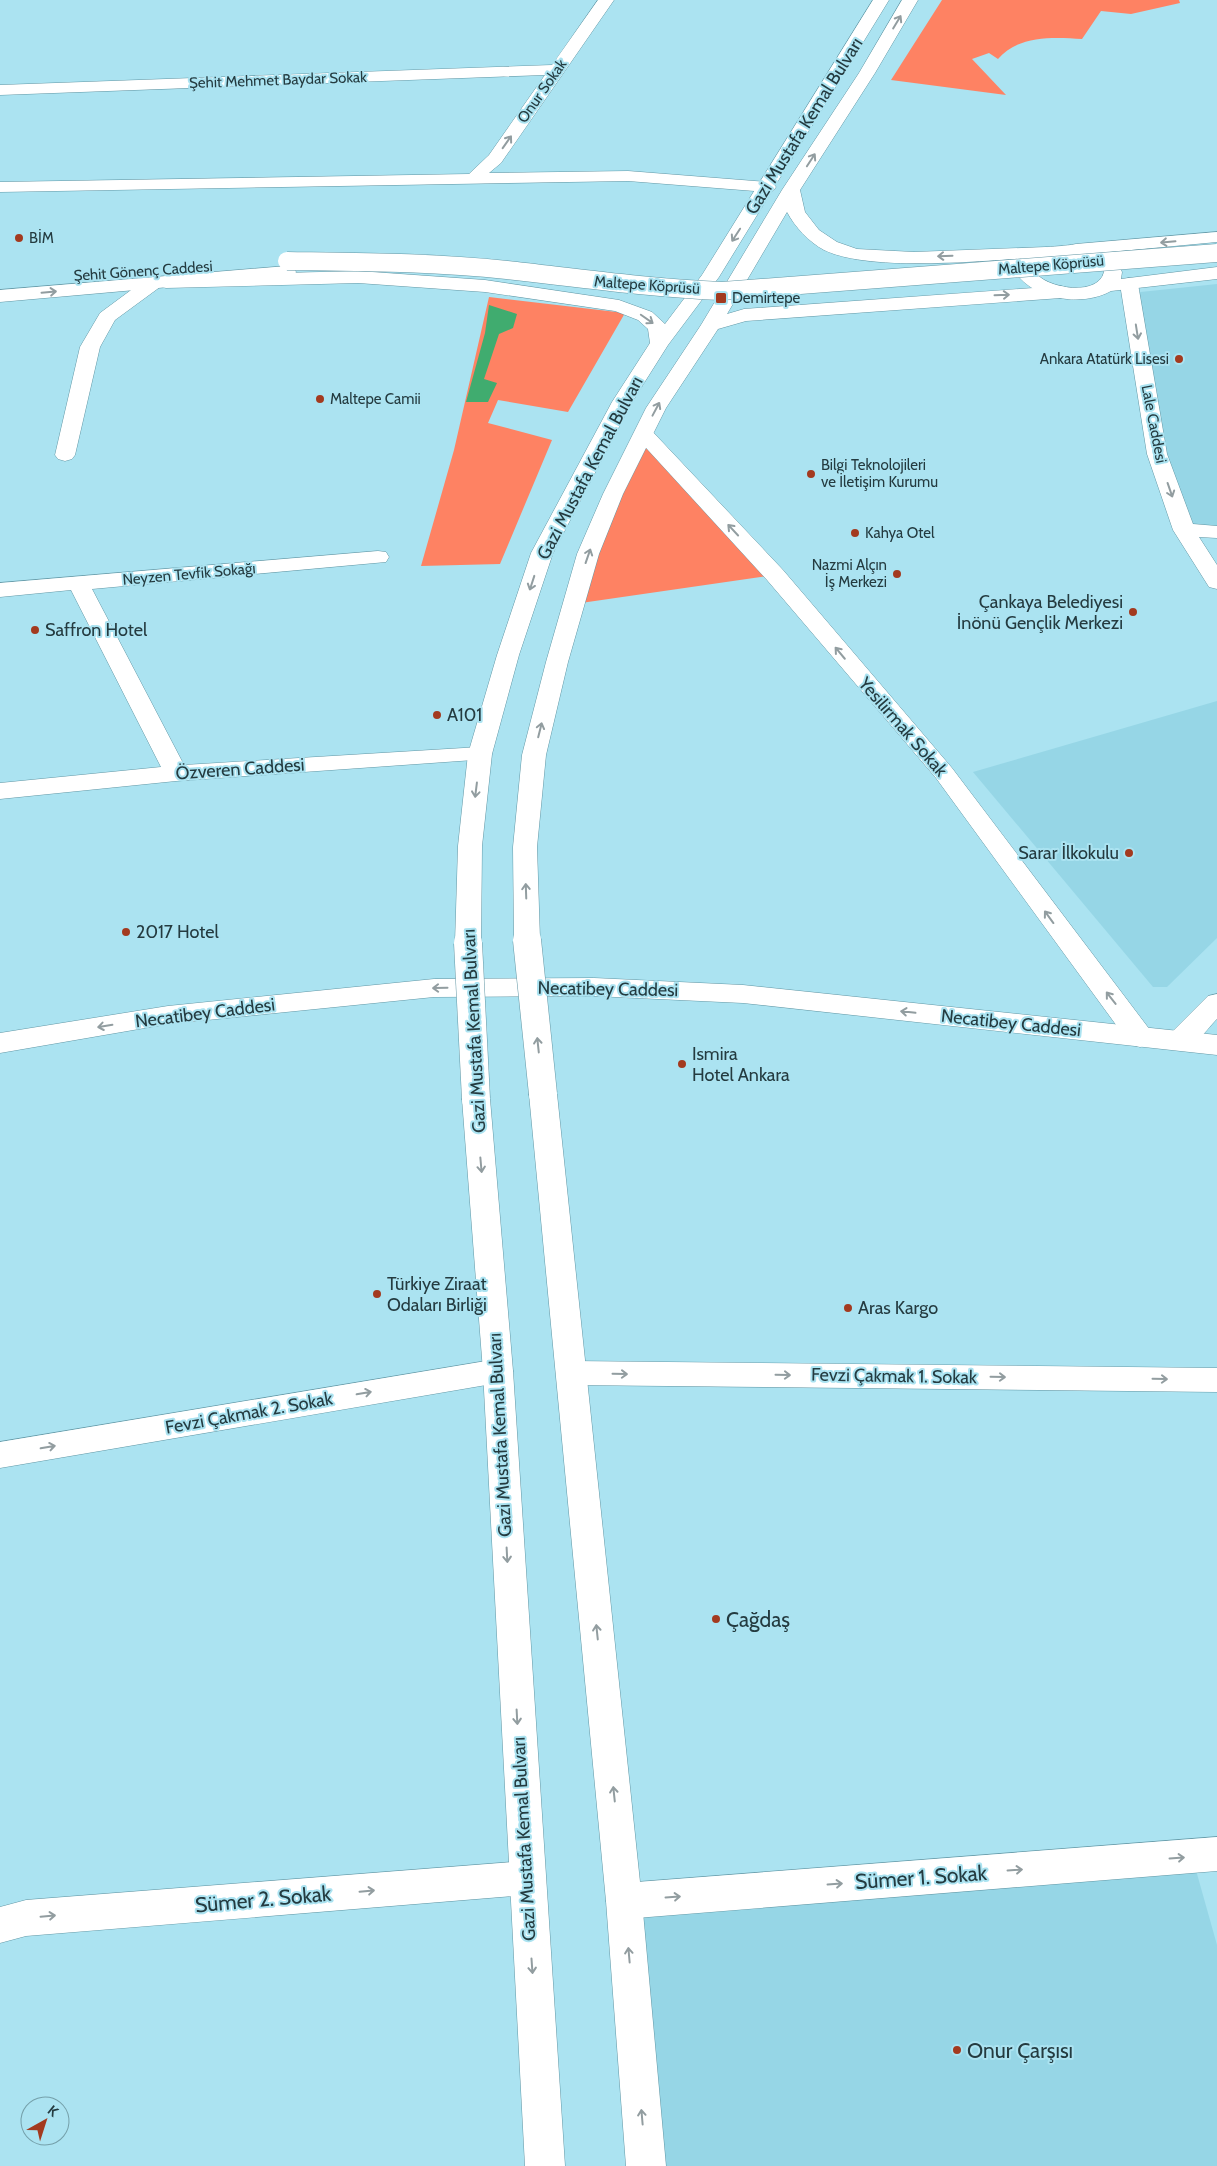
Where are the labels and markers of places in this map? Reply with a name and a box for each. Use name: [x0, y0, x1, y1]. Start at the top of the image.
place label: BİM: [29, 228, 54, 247]
marker: BİM: [13, 232, 25, 244]
place label: Demirtepe: [732, 289, 801, 307]
marker: Demirtepe: [714, 291, 728, 305]
place label: Ankara Atatürk Lisesi: [1040, 350, 1169, 368]
marker: Ankara Atatürk Lisesi: [1173, 353, 1185, 365]
place label: Maltepe Camii: [330, 390, 421, 408]
marker: Maltepe Camii: [314, 393, 326, 405]
place label: Bilgi Teknolojileri ve İletişim Kurumu: [821, 456, 938, 491]
marker: Bilgi Teknolojileri ve İletişim Kurumu: [805, 468, 817, 480]
place label: Kahya Otel: [865, 524, 935, 542]
marker: Kahya Otel: [849, 527, 861, 539]
place label: Nazmi Alçın İş Merkezi: [812, 556, 887, 591]
marker: Nazmi Alçın İş Merkezi: [891, 568, 903, 580]
place label: Çankaya Belediyesi İnönü Gençlik Merkezi: [957, 591, 1123, 634]
marker: Çankaya Belediyesi İnönü Gençlik Merkezi: [1127, 606, 1139, 618]
place label: Saffron Hotel: [45, 619, 148, 641]
marker: Saffron Hotel: [29, 624, 41, 636]
place label: A101: [447, 704, 482, 726]
marker: A101: [431, 709, 443, 721]
place label: Sarar İlkokulu: [1018, 842, 1119, 864]
marker: Sarar İlkokulu: [1123, 847, 1135, 859]
place label: 2017 Hotel: [136, 921, 219, 943]
marker: 2017 Hotel: [120, 926, 132, 938]
place label: Ismira Hotel Ankara: [692, 1043, 790, 1086]
marker: Ismira Hotel Ankara: [676, 1058, 688, 1070]
place label: Türkiye Ziraat Odaları Birliği: [387, 1273, 487, 1316]
marker: Türkiye Ziraat Odaları Birliği: [371, 1288, 383, 1300]
place label: Aras Kargo: [858, 1297, 938, 1319]
marker: Aras Kargo: [842, 1302, 854, 1314]
place label: Çağdaş: [726, 1607, 790, 1632]
marker: Çağdaş: [710, 1613, 722, 1625]
place label: Onur Çarşısı: [967, 2038, 1073, 2063]
marker: Onur Çarşısı: [951, 2044, 963, 2056]

